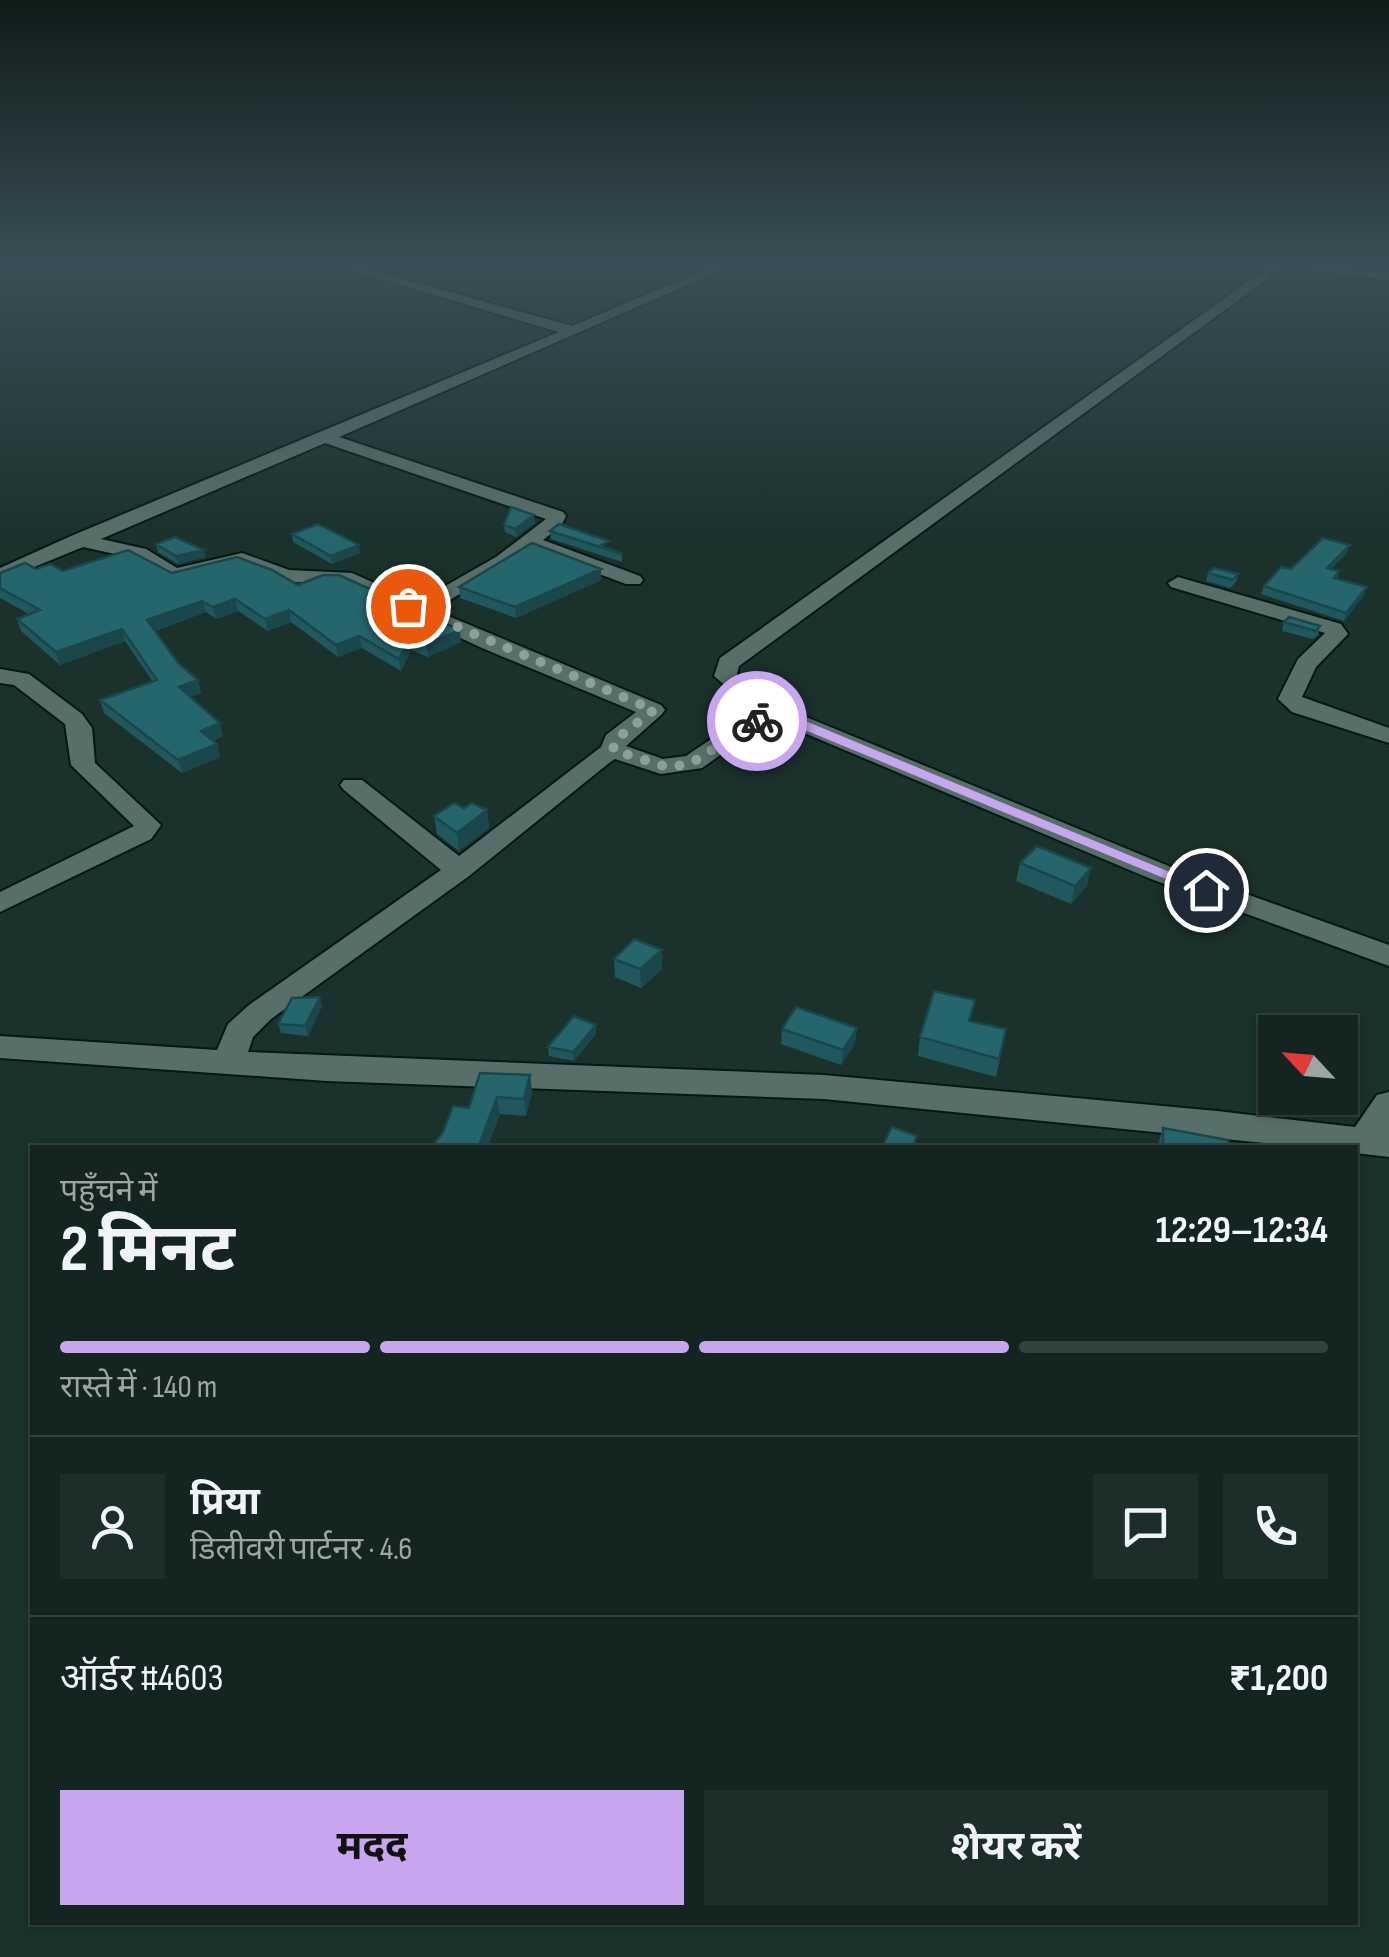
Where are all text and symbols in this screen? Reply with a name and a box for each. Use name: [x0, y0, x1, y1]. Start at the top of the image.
pin: [366, 564, 451, 649]
icon: bag: [381, 579, 436, 634]
courier: [707, 671, 807, 771]
icon: bike: [730, 694, 785, 749]
pin: [1164, 848, 1249, 933]
icon: home: [1179, 863, 1234, 918]
north arrow: [1258, 1015, 1358, 1115]
map controls: [1258, 1015, 1358, 1115]
text: पहुँचने में: [60, 1172, 157, 1211]
text: 12:29–12:34: [1156, 1208, 1328, 1253]
text: 2 मिनट: [60, 1212, 235, 1290]
text: रास्ते में · 140 m: [60, 1368, 217, 1407]
button: person: [60, 1474, 165, 1579]
button: chat: [1093, 1474, 1198, 1579]
button: phone: [1223, 1474, 1328, 1579]
text: प्रिया: [190, 1480, 260, 1525]
text: डिलीवरी पार्टनर · 4.6: [190, 1530, 412, 1569]
text: ऑर्डर #4603: [60, 1656, 223, 1701]
text: ₹1,200: [1229, 1656, 1328, 1701]
button: मदद: [60, 1790, 684, 1905]
button: शेयर करें: [704, 1790, 1328, 1905]

